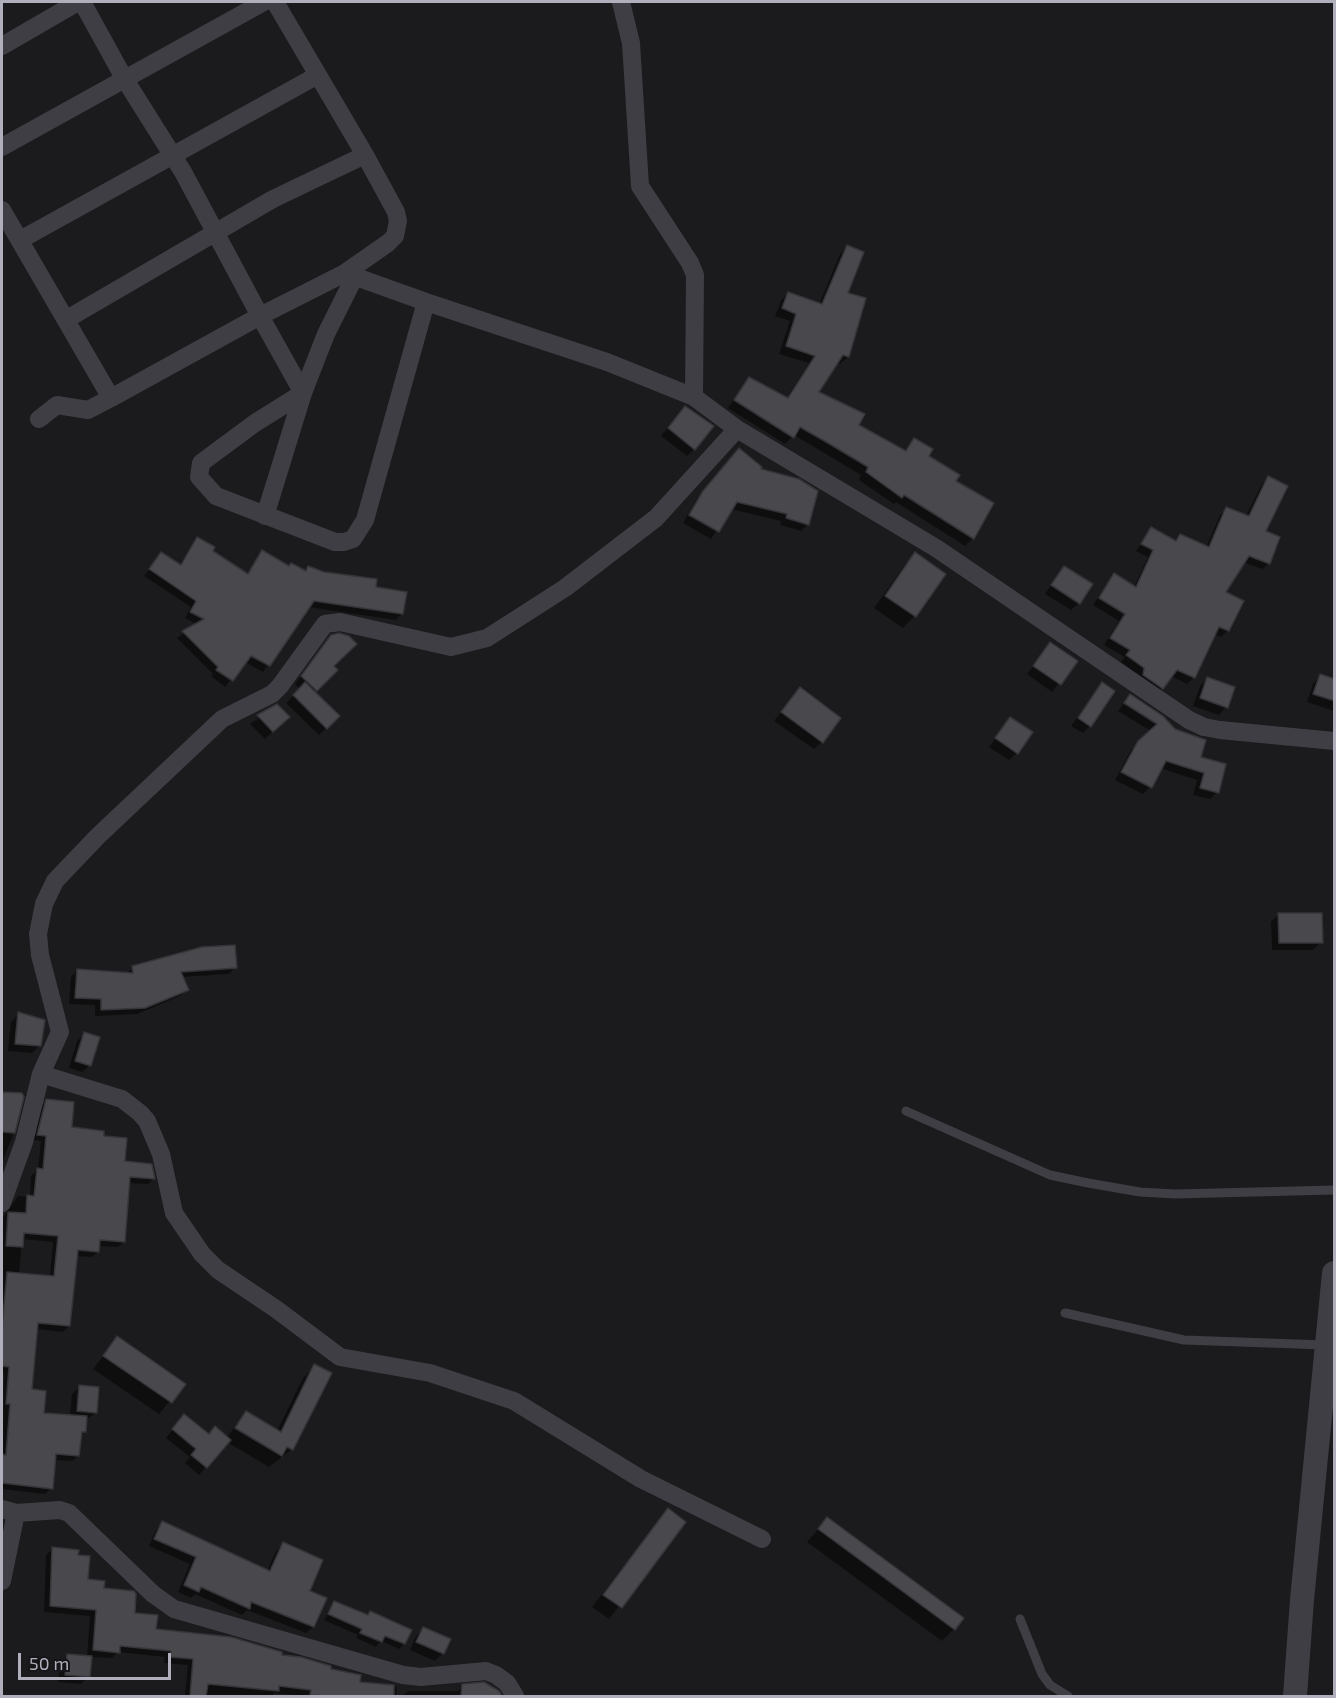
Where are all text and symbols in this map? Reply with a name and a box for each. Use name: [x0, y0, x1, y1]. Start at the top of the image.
scale bar: [21, 1641, 174, 1679]
text: 50 m: [29, 1652, 69, 1674]

